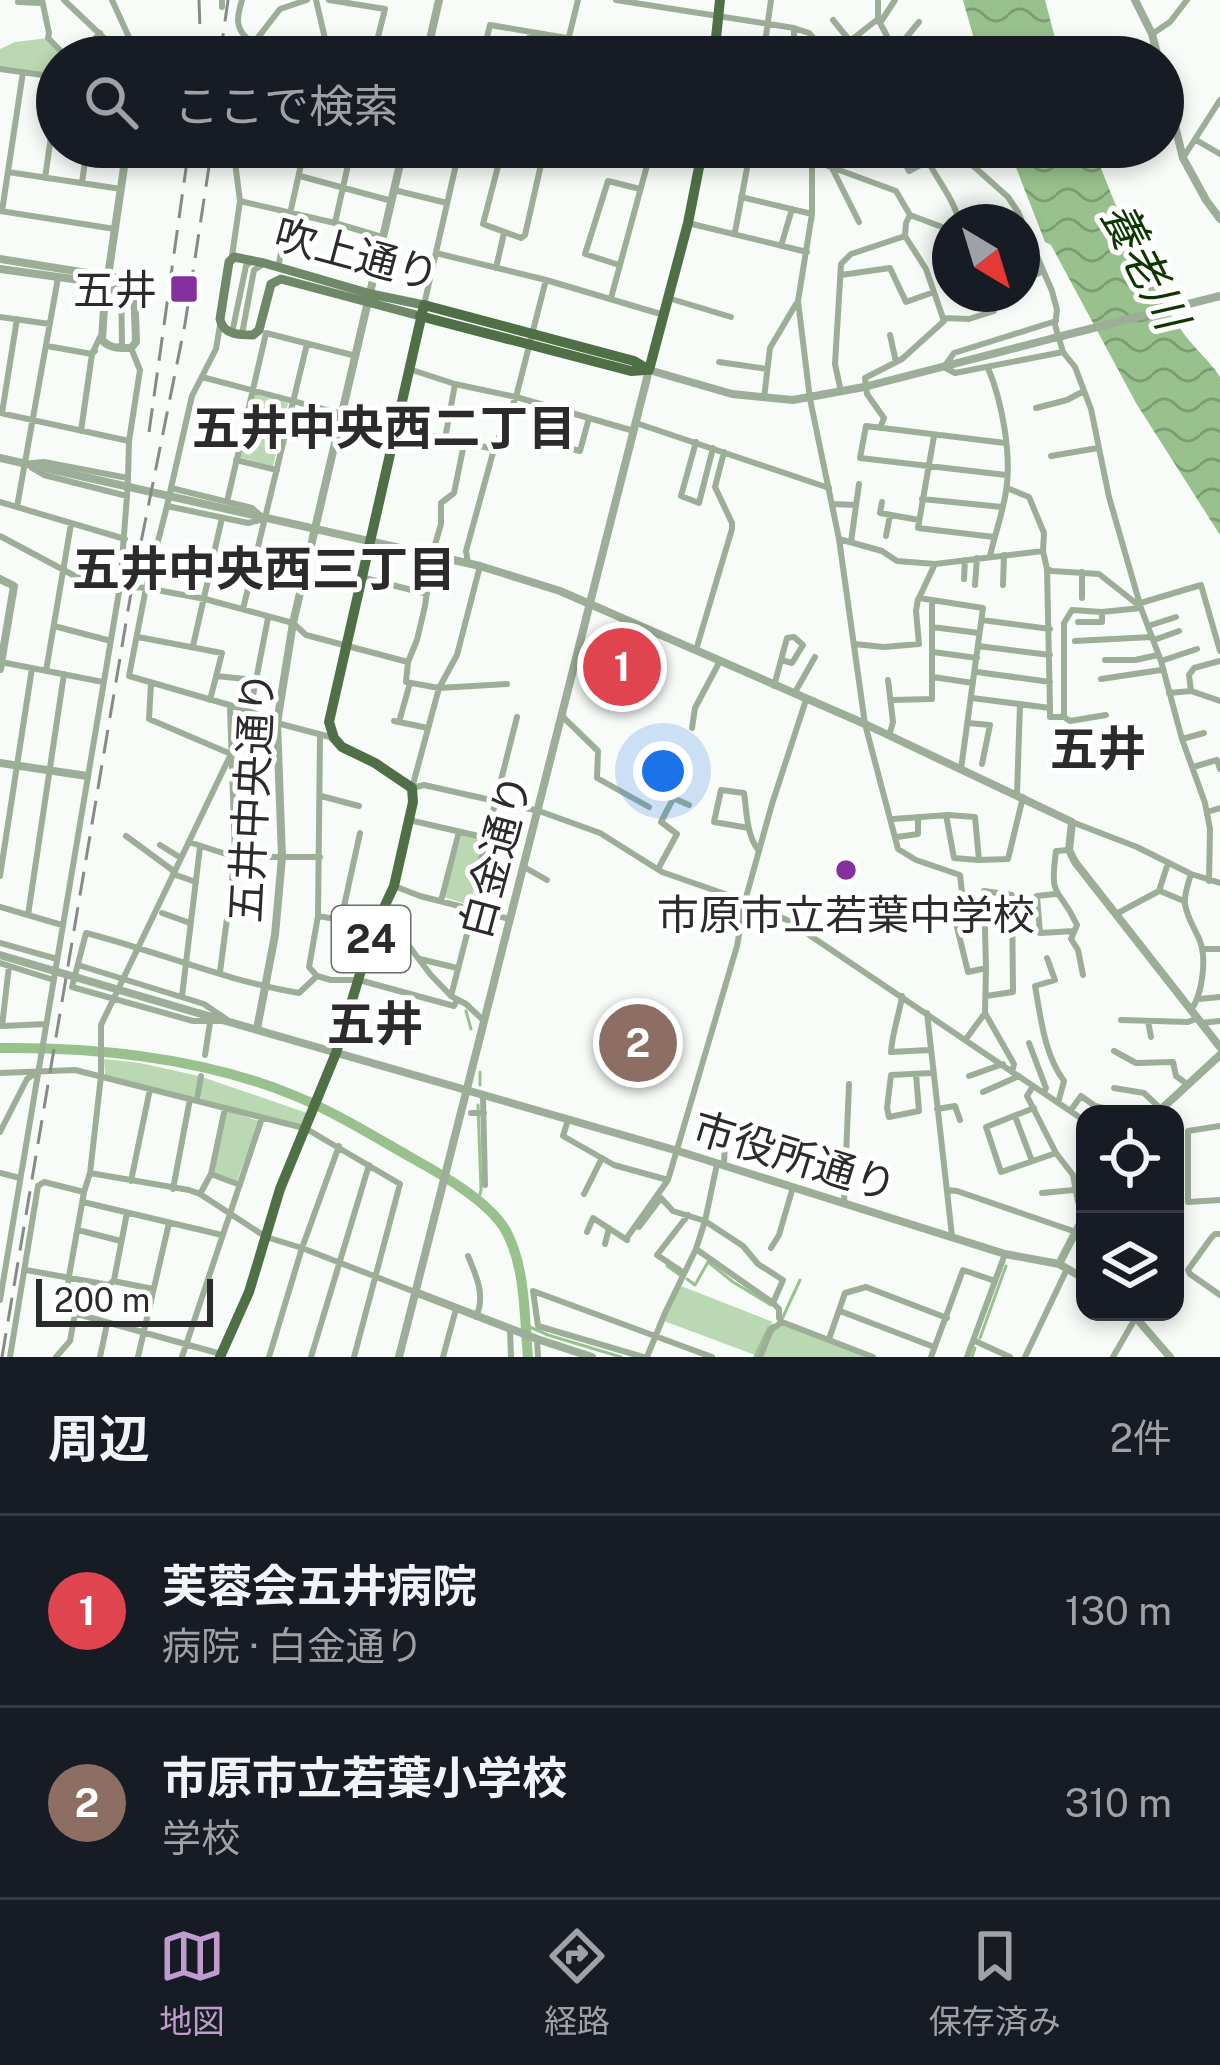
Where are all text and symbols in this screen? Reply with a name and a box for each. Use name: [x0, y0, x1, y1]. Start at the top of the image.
search box: [36, 36, 1184, 168]
icon: search: [78, 69, 144, 135]
text: ここで検索: [174, 79, 399, 132]
water label: 養老川: [1091, 193, 1201, 341]
north arrow: [932, 204, 1040, 312]
street label: 吹上通り: [270, 209, 444, 299]
place label: 五井: [73, 265, 157, 314]
marker: 五井: [168, 273, 200, 305]
district label: 五井中央西二丁目: [192, 399, 576, 456]
district label: 五井中央西三丁目: [72, 540, 456, 597]
pin: 1: [583, 622, 661, 712]
street label: 五井中央通り: [220, 670, 282, 924]
district label: 五井: [1050, 720, 1146, 777]
your location: [633, 741, 693, 801]
street label: 白金通り: [450, 769, 540, 943]
marker: 市原市立若葉中学校: [833, 857, 859, 883]
place label: 市原市立若葉中学校: [657, 890, 1035, 939]
road number: 24: [332, 906, 410, 972]
district label: 五井: [327, 995, 423, 1052]
pin: 2: [599, 998, 677, 1088]
street label: 市役所通り: [687, 1102, 903, 1210]
map controls: [1076, 1105, 1184, 1321]
button: locate: [1076, 1105, 1184, 1213]
button: layers: [1076, 1213, 1184, 1321]
scale bar: [36, 1273, 213, 1326]
text: 200 m: [54, 1281, 150, 1319]
text: 周辺: [48, 1409, 150, 1468]
text: 2件: [1110, 1415, 1172, 1461]
text: 芙蓉会五井病院: [162, 1559, 477, 1612]
text: 1: [79, 1588, 95, 1634]
text: 130 m: [1065, 1588, 1172, 1634]
text: 病院 · 白金通り: [162, 1623, 424, 1669]
text: 市原市立若葉小学校: [162, 1751, 567, 1804]
text: 2: [75, 1780, 99, 1826]
text: 310 m: [1064, 1780, 1172, 1826]
text: 学校: [162, 1815, 240, 1861]
tab: 地図: [159, 1923, 225, 2043]
tab: 経路: [544, 1923, 610, 2043]
tab: 保存済み: [929, 1923, 1061, 2043]

